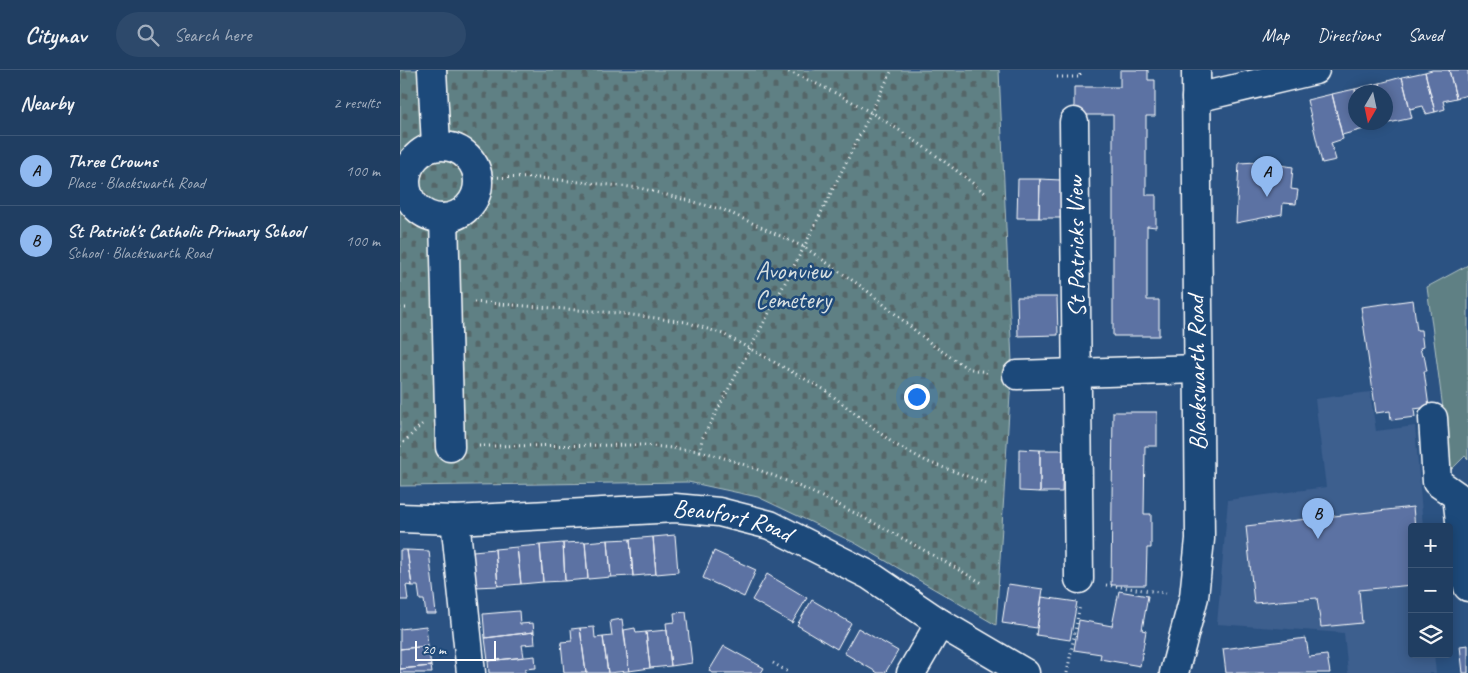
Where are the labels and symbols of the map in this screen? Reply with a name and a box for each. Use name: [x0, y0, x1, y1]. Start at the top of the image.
north arrow: [1348, 85, 1393, 130]
pin: A: [1251, 156, 1283, 197]
street label: St Patricks View: [1059, 174, 1093, 318]
park label: Avonview Cemetery: [755, 255, 833, 316]
street label: Blackswarth Road: [1180, 292, 1214, 451]
your location: [904, 384, 930, 410]
street label: Beaufort Road: [671, 492, 801, 551]
pin: B: [1302, 498, 1334, 539]
scale bar: [415, 638, 496, 661]

